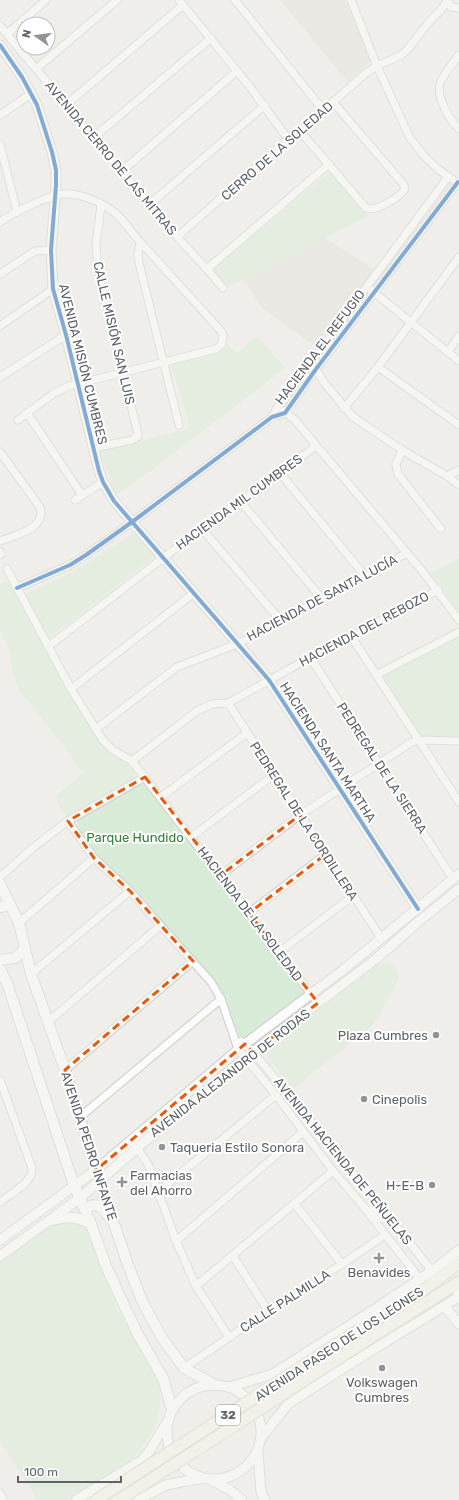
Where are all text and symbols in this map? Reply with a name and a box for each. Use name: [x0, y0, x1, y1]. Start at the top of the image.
north arrow: [16, 16, 56, 56]
text: N: [20, 28, 34, 39]
street label: AVENIDA CERRO DE LAS MITRAS: [42, 78, 180, 238]
street label: CERRO DE LA SOLEDAD: [218, 98, 336, 204]
street label: CALLE MISIÓN SAN LUIS: [90, 260, 138, 406]
street label: AVENIDA MISIÓN CUMBRES: [56, 282, 110, 446]
street label: HACIENDA EL REFUGIO: [272, 287, 368, 407]
street label: HACIENDA MIL CUMBRES: [173, 451, 305, 553]
street label: HACIENDA DE SANTA LUCÍA: [244, 552, 400, 644]
street label: HACIENDA DEL REBOZO: [297, 588, 432, 670]
street label: HACIENDA SANTA MARTHA: [277, 679, 379, 825]
street label: PEDREGAL DE LA SIERRA: [334, 700, 430, 837]
street label: PEDREGAL DE LA CORDILLERA: [247, 739, 361, 903]
park label: Parque Hundido: [86, 830, 184, 845]
street label: HACIENDA DE LA SOLEDAD: [194, 844, 306, 984]
street label: AVENIDA ALEJANDRO DE RODAS: [147, 1006, 313, 1140]
place label: Plaza Cumbres: [338, 1028, 428, 1043]
marker: Plaza Cumbres: [431, 1030, 441, 1040]
street label: AVENIDA PEDRO INFANTE: [58, 1070, 120, 1223]
street label: AVENIDA HACIENDA DE PEÑUELAS: [271, 1074, 415, 1248]
place label: Cinepolis: [372, 1092, 427, 1107]
marker: Cinepolis: [359, 1094, 369, 1104]
place label: Taqueria Estilo Sonora: [170, 1140, 304, 1155]
marker: Taqueria Estilo Sonora: [157, 1142, 167, 1152]
place label: Farmacias del Ahorro: [130, 1168, 193, 1198]
marker: Farmacias del Ahorro: [117, 1177, 127, 1187]
place label: H-E-B: [386, 1178, 424, 1193]
marker: H-E-B: [427, 1180, 437, 1190]
marker: Benavides: [374, 1253, 384, 1263]
place label: Benavides: [348, 1265, 411, 1280]
street label: CALLE PALMILLA: [237, 1266, 333, 1336]
street label: AVENIDA PASEO DE LOS LEONES: [252, 1284, 426, 1404]
marker: Volkswagen Cumbres: [377, 1363, 387, 1373]
place label: Volkswagen Cumbres: [346, 1375, 418, 1405]
road number: 32: [216, 1405, 240, 1425]
scale bar: [18, 1458, 121, 1484]
text: 100 m: [24, 1465, 58, 1479]

